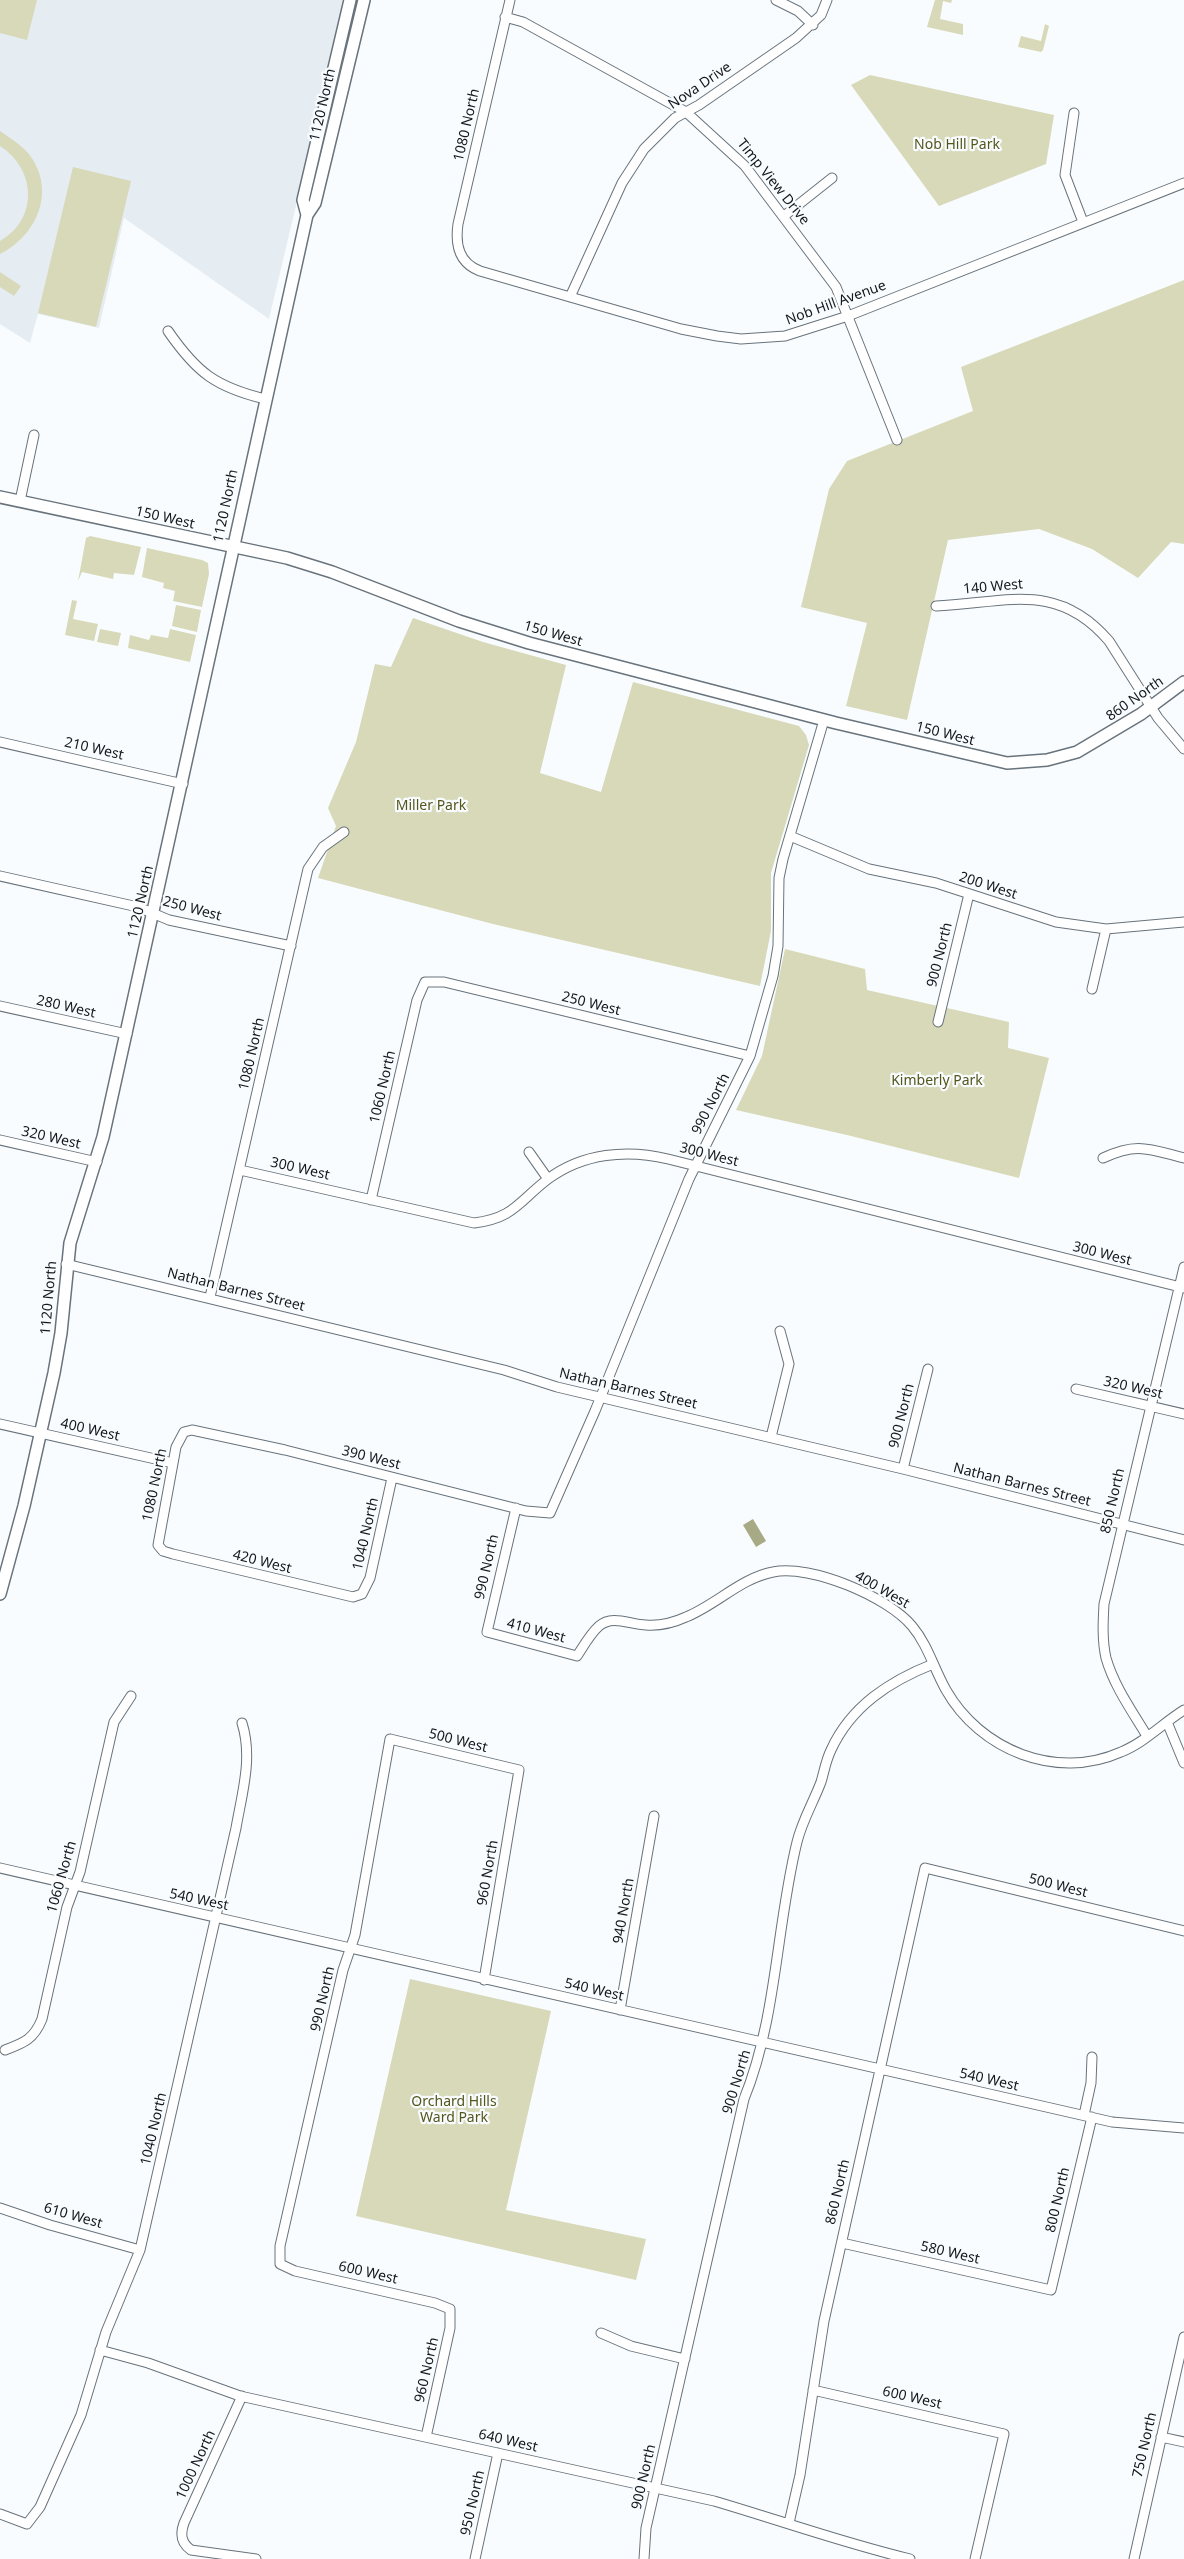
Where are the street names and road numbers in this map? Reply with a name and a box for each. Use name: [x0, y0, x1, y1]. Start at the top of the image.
street label: Nova Drive: [665, 59, 735, 113]
street label: 1120 North: [306, 67, 340, 143]
street label: 1080 North: [450, 87, 484, 163]
street label: Timp View Drive: [733, 136, 813, 228]
street label: Nob Hill Avenue: [784, 277, 888, 329]
street label: 1120 North: [210, 468, 242, 544]
street label: 150 West: [134, 503, 196, 533]
street label: 140 West: [962, 576, 1024, 598]
street label: 150 West: [522, 618, 584, 650]
street label: 860 North: [1103, 673, 1167, 725]
street label: 150 West: [914, 719, 976, 749]
street label: 210 West: [63, 734, 125, 764]
street label: 1120 North: [124, 864, 158, 940]
street label: 200 West: [957, 869, 1019, 903]
street label: 250 West: [161, 893, 223, 925]
street label: 900 North: [924, 921, 956, 989]
street label: 250 West: [560, 989, 622, 1019]
street label: 280 West: [35, 992, 97, 1022]
street label: 1080 North: [235, 1016, 269, 1092]
street label: 1060 North: [366, 1049, 400, 1125]
street label: 990 North: [688, 1071, 734, 1137]
street label: 320 West: [20, 1123, 82, 1153]
street label: 300 West: [678, 1140, 740, 1170]
street label: 300 West: [269, 1154, 331, 1184]
street label: 300 West: [1071, 1239, 1133, 1269]
street label: 1120 North: [37, 1260, 61, 1336]
street label: Nathan Barnes Street: [166, 1265, 306, 1315]
street label: Nathan Barnes Street: [557, 1365, 699, 1413]
street label: 320 West: [1102, 1373, 1164, 1403]
street label: 900 North: [886, 1382, 918, 1450]
street label: 400 West: [59, 1415, 121, 1445]
street label: 390 West: [340, 1443, 402, 1473]
street label: 1080 North: [139, 1447, 171, 1523]
street label: Nathan Barnes Street: [952, 1460, 1092, 1510]
street label: 850 North: [1097, 1467, 1129, 1535]
street label: 1040 North: [349, 1496, 383, 1572]
street label: 990 North: [471, 1533, 503, 1601]
street label: 420 West: [231, 1547, 293, 1577]
street label: 400 West: [852, 1568, 912, 1612]
street label: 410 West: [505, 1615, 567, 1647]
street label: 500 West: [427, 1726, 489, 1756]
street label: 1060 North: [44, 1839, 80, 1915]
street label: 960 North: [474, 1839, 502, 1907]
street label: 500 West: [1027, 1871, 1089, 1901]
street label: 940 North: [610, 1877, 638, 1945]
street label: 540 West: [168, 1886, 230, 1914]
street label: 990 North: [307, 1965, 339, 2033]
street label: 540 West: [563, 1975, 625, 2005]
street label: 900 North: [719, 2048, 755, 2116]
street label: 540 West: [958, 2065, 1020, 2095]
street label: 1040 North: [137, 2091, 171, 2167]
street label: 860 North: [822, 2158, 854, 2226]
street label: 800 North: [1042, 2166, 1074, 2234]
street label: 610 West: [42, 2200, 104, 2232]
street label: 580 West: [919, 2238, 981, 2268]
street label: 600 West: [337, 2258, 399, 2288]
street label: 960 North: [411, 2336, 443, 2404]
street label: 600 West: [881, 2383, 943, 2413]
street label: 750 North: [1129, 2411, 1161, 2479]
street label: 640 West: [477, 2426, 539, 2456]
street label: 1000 North: [173, 2428, 219, 2502]
street label: 900 North: [628, 2443, 660, 2511]
street label: 950 North: [457, 2469, 489, 2537]

